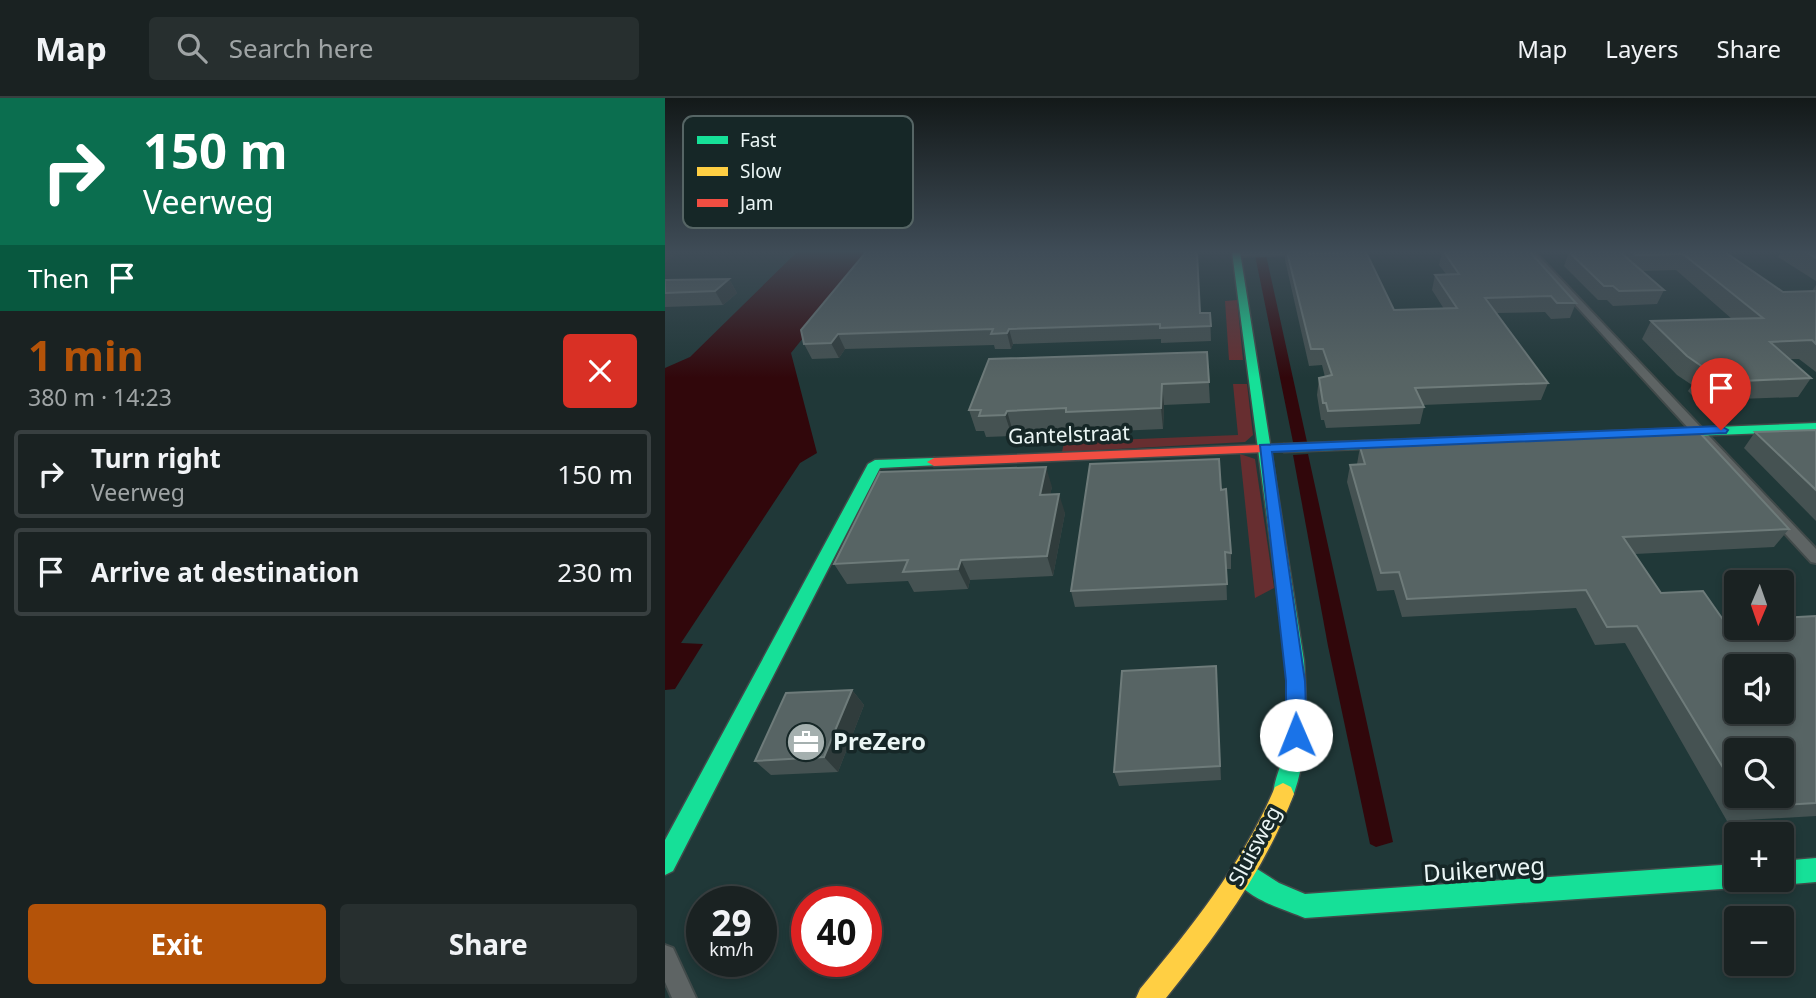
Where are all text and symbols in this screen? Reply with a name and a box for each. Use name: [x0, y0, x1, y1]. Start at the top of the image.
search box: [149, 17, 639, 80]
text: Map: [35, 26, 107, 71]
icon: search: [173, 29, 211, 67]
text: Search here: [229, 30, 373, 66]
text: Map: [1517, 32, 1567, 65]
text: Layers: [1605, 32, 1679, 65]
text: Share: [1717, 32, 1781, 65]
legend: [683, 116, 913, 228]
text: 150 m: [143, 117, 288, 183]
icon: right: [28, 126, 119, 217]
text: Fast: [740, 127, 777, 153]
text: Slow: [740, 158, 781, 184]
text: Veerweg: [143, 180, 274, 223]
text: Jam: [738, 190, 774, 216]
icon: arrive: [103, 259, 141, 297]
text: Then: [28, 260, 89, 296]
text: 1 min: [28, 326, 144, 383]
button: close: [563, 334, 637, 408]
pin: [1691, 358, 1751, 430]
icon: arrive: [1702, 369, 1740, 407]
text: 380 m · 14:23: [28, 381, 172, 413]
street label: Gantelstraat: [1008, 418, 1131, 450]
text: Turn right: [91, 440, 221, 476]
icon: right: [32, 455, 70, 493]
text: 150 m: [557, 456, 633, 492]
text: Veerweg: [91, 476, 185, 508]
icon: arrive: [32, 553, 70, 591]
text: Arrive at destination: [91, 554, 360, 590]
text: 230 m: [557, 554, 633, 590]
north arrow: [1724, 570, 1794, 640]
map controls: [1724, 570, 1794, 976]
button: sound: [1724, 654, 1794, 724]
position arrow: [1259, 698, 1333, 772]
office icon: PreZero: [785, 721, 827, 763]
place label: PreZero: [833, 724, 926, 757]
button: search: [1724, 738, 1794, 808]
street label: Sluisweg: [1221, 801, 1287, 890]
button: +: [1724, 822, 1794, 892]
street label: Duikerweg: [1422, 848, 1546, 889]
speed limit sign: 40: [791, 886, 882, 977]
text: 29: [711, 899, 752, 946]
button: Exit: [28, 904, 326, 984]
button: Share: [340, 904, 637, 984]
button: −: [1724, 906, 1794, 976]
text: km/h: [709, 937, 754, 961]

